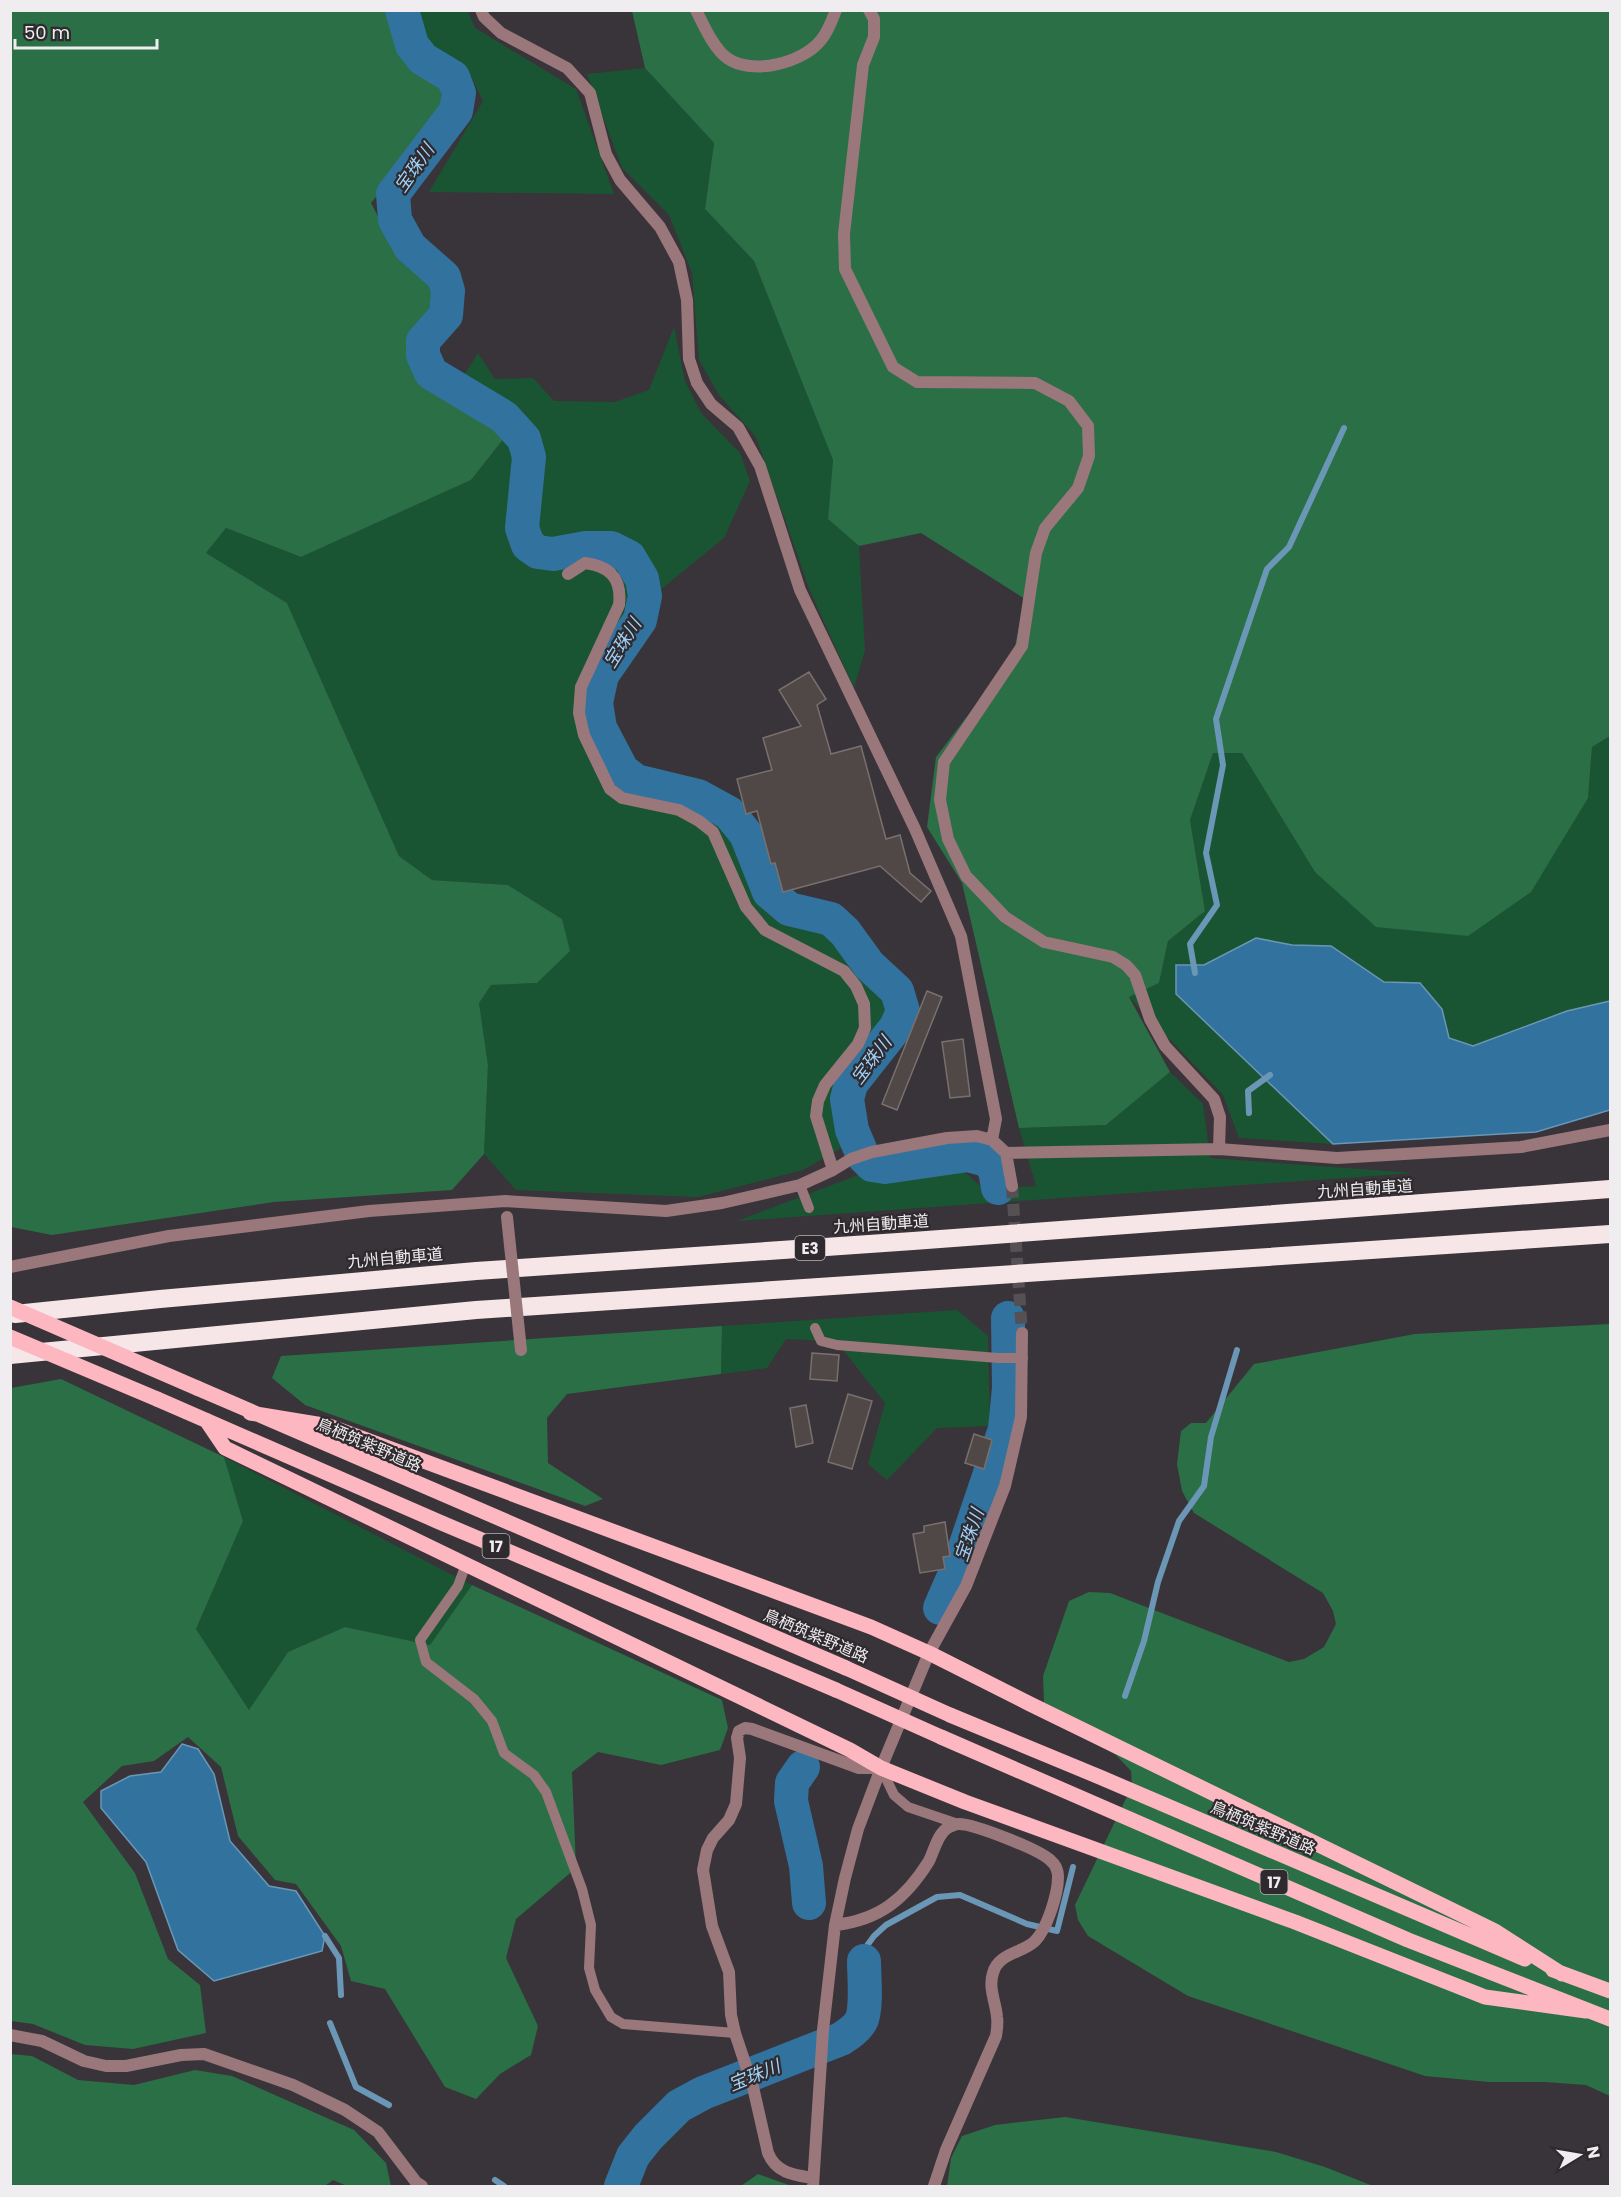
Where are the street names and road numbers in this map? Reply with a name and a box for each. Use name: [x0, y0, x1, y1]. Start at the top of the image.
street label: 九州自動車道: [1316, 1174, 1414, 1204]
street label: 九州自動車道: [832, 1209, 930, 1239]
road number: E3: [795, 1236, 825, 1260]
street label: 九州自動車道: [346, 1242, 444, 1274]
street label: 鳥栖筑紫野道路: [313, 1413, 425, 1477]
road number: 17: [482, 1534, 510, 1558]
street label: 鳥栖筑紫野道路: [760, 1604, 872, 1668]
street label: 鳥栖筑紫野道路: [1207, 1796, 1319, 1860]
road number: 17: [1260, 1870, 1288, 1894]

